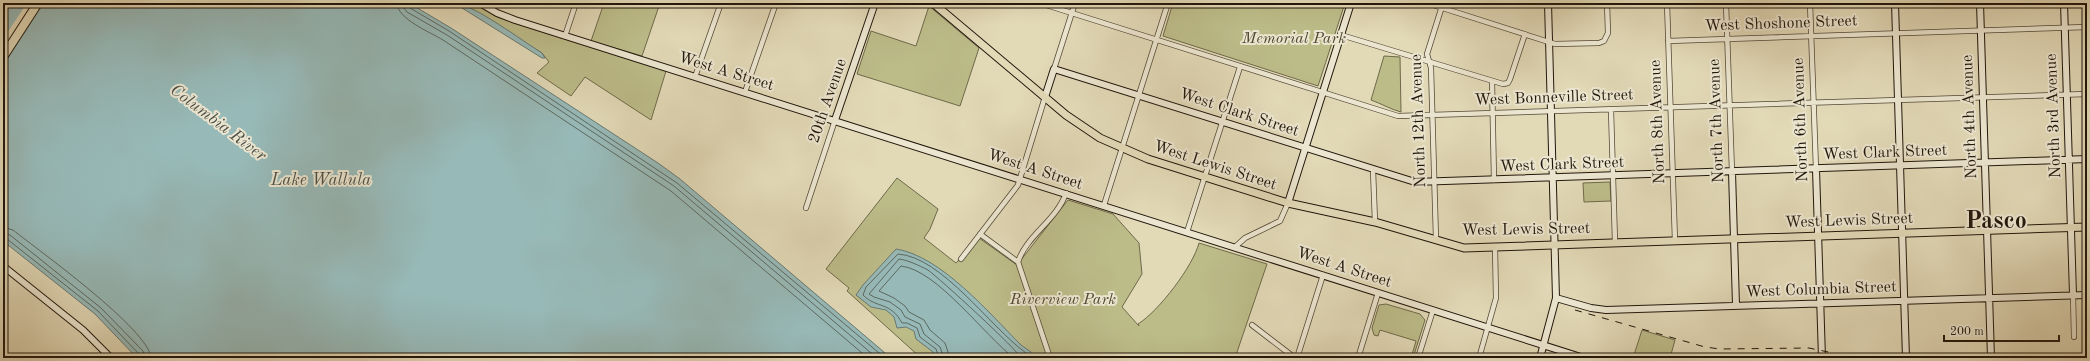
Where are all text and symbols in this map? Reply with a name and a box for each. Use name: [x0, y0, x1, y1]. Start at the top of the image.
street label: West Shoshone Street: [1704, 13, 1858, 35]
park label: Memorial Park: [1241, 31, 1346, 47]
street label: West A Street: [676, 50, 776, 94]
street label: North 3rd Avenue: [2044, 53, 2064, 179]
street label: North 12th Avenue: [1409, 54, 1429, 188]
street label: North 4th Avenue: [1960, 55, 1980, 179]
street label: 20th Avenue: [806, 57, 850, 145]
street label: North 6th Avenue: [1791, 58, 1811, 182]
street label: North 7th Avenue: [1707, 59, 1727, 183]
street label: North 8th Avenue: [1648, 60, 1668, 184]
water label: Columbia River: [167, 81, 270, 165]
street label: West Clark Street: [1177, 86, 1301, 140]
street label: West Bonneville Street: [1474, 87, 1634, 109]
street label: West Lewis Street: [1151, 139, 1279, 194]
street label: West Clark Street: [1822, 143, 1948, 163]
street label: West A Street: [985, 147, 1085, 193]
street label: West Clark Street: [1499, 155, 1625, 175]
water label: Lake Wallula: [270, 172, 371, 189]
district label: Pasco: [1965, 210, 2027, 234]
street label: West Lewis Street: [1784, 211, 1914, 231]
street label: West Lewis Street: [1462, 221, 1591, 239]
street label: West A Street: [1294, 245, 1394, 291]
street label: West Columbia Street: [1745, 279, 1897, 301]
park label: Riverview Park: [1009, 292, 1116, 308]
scale bar: [1944, 317, 2059, 343]
text: 200 m: [1950, 326, 1984, 338]

